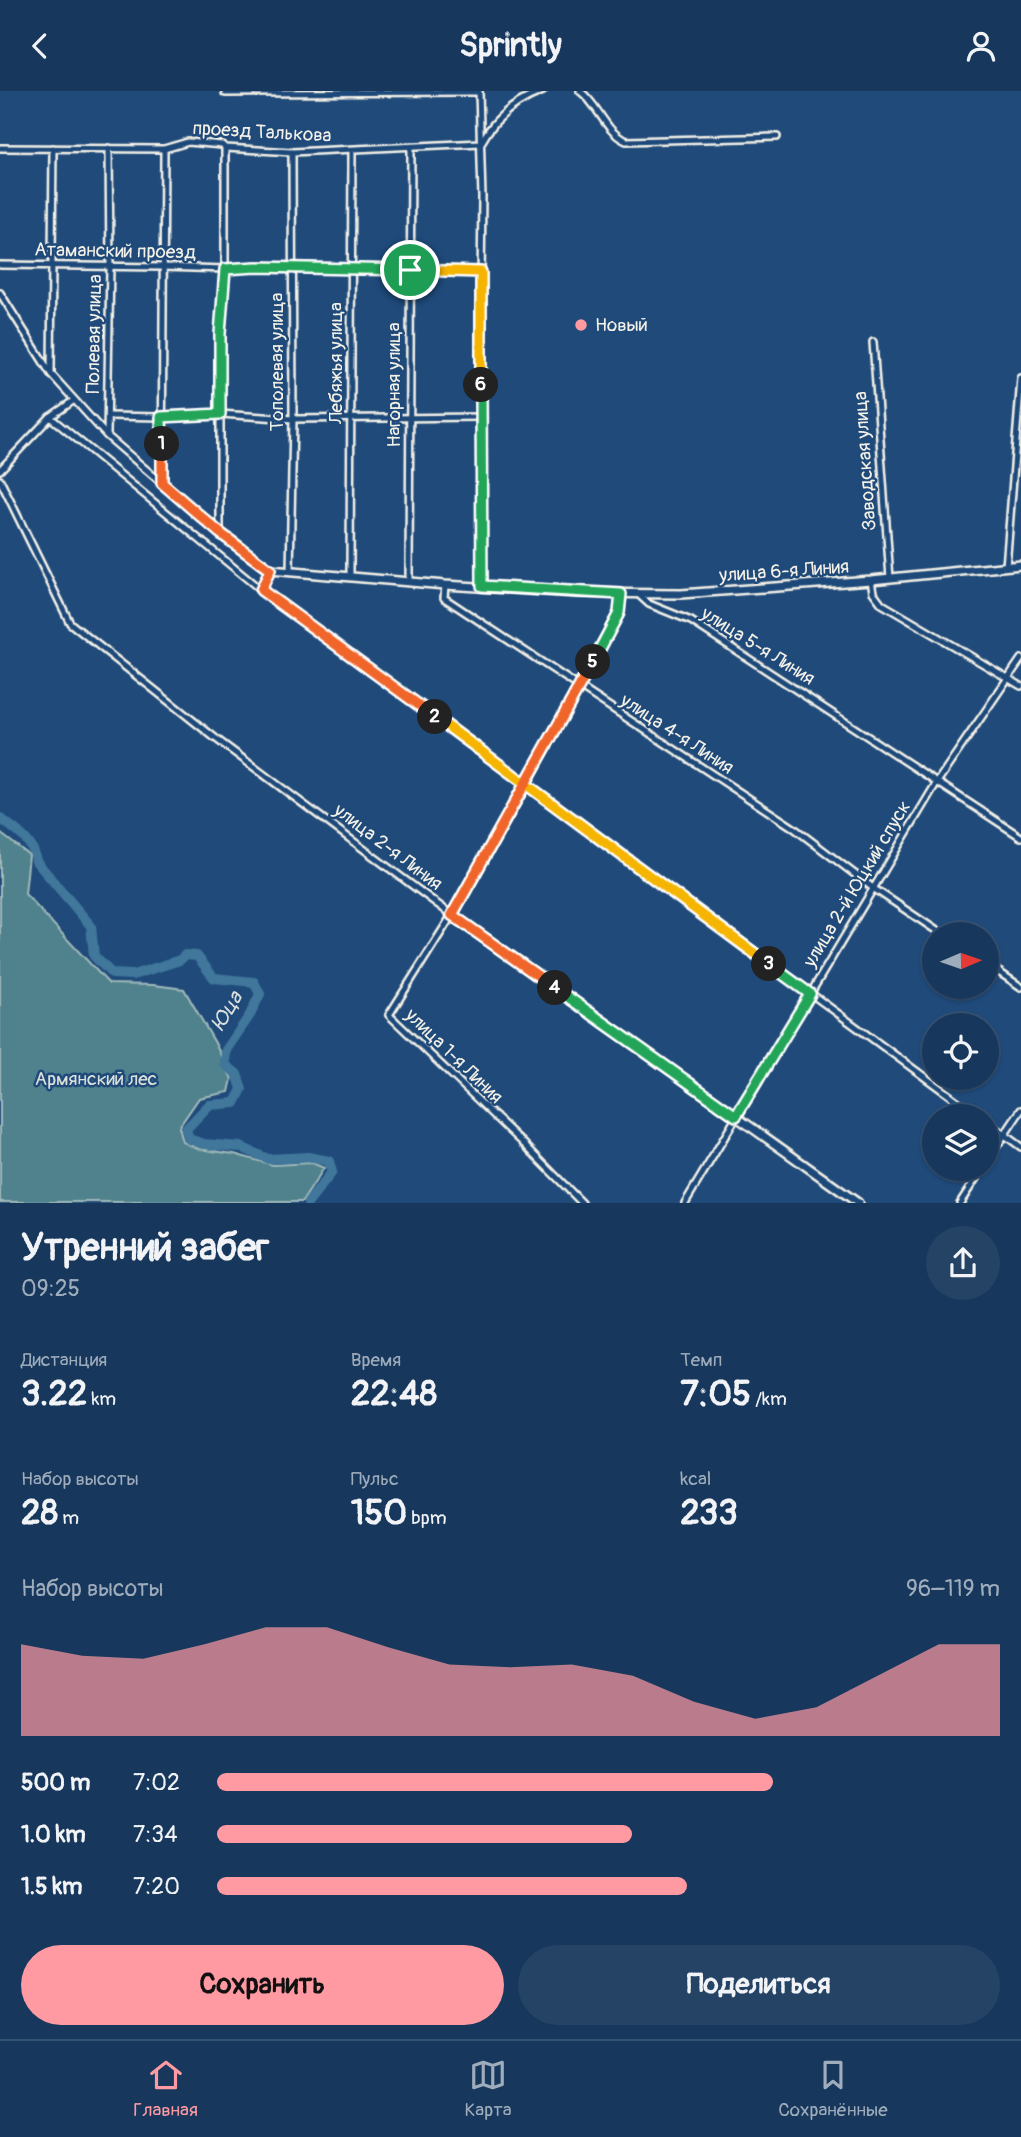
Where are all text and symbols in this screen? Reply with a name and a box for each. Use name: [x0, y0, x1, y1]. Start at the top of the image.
text: Sprintly: [459, 26, 562, 66]
icon: back: [21, 27, 59, 65]
icon: person: [962, 27, 1000, 65]
street label: проезд Талькова: [192, 116, 332, 148]
street label: Атаманский проезд: [34, 238, 197, 264]
pin: [380, 240, 440, 300]
icon: arrive: [391, 251, 429, 289]
street label: Полевая улица: [81, 274, 107, 394]
street label: Тополевая улица: [265, 293, 289, 431]
street label: Лебяжья улица: [324, 302, 348, 425]
place label: Новый: [595, 313, 648, 337]
marker: Новый: [573, 317, 589, 333]
street label: Нагорная улица: [382, 322, 406, 448]
pin: 6: [463, 367, 498, 403]
text: 6: [475, 372, 486, 396]
street label: Заводская улица: [848, 390, 882, 532]
pin: 1: [144, 427, 180, 461]
text: 1: [158, 431, 165, 455]
street label: улица 6-я Линия: [717, 554, 850, 588]
street label: улица 5-я Линия: [696, 601, 819, 691]
pin: 5: [576, 645, 610, 679]
text: 5: [587, 649, 598, 673]
street label: улица 4-я Линия: [615, 688, 738, 780]
pin: 2: [418, 699, 452, 735]
text: 2: [429, 704, 440, 728]
street label: улица 2-й Юцкий спуск: [797, 796, 916, 972]
street label: улица 2-я Линия: [328, 798, 447, 896]
north arrow: [922, 922, 999, 999]
map controls: [922, 922, 999, 1181]
pin: 3: [752, 947, 786, 981]
text: 3: [763, 951, 774, 975]
pin: 4: [538, 971, 572, 1005]
text: 4: [549, 975, 560, 999]
water label: Юца: [205, 985, 250, 1036]
street label: улица 1-я Линия: [399, 1003, 508, 1109]
button: locate: [922, 1013, 999, 1090]
park label: Армянский лес: [35, 1067, 158, 1091]
button: layers: [922, 1104, 999, 1181]
text: Утренний забег: [21, 1224, 269, 1272]
button: share: [926, 1226, 1000, 1300]
text: 09:25: [21, 1274, 80, 1303]
text: Дистанция: [21, 1348, 107, 1372]
text: Время: [351, 1348, 401, 1372]
text: Темп: [680, 1348, 722, 1372]
text: 3.22: [21, 1372, 87, 1416]
text: 22:48: [351, 1372, 437, 1416]
text: 7:05: [680, 1372, 751, 1416]
text: km: [87, 1387, 116, 1411]
text: /km: [751, 1387, 787, 1411]
text: Набор высоты: [21, 1467, 139, 1491]
text: Пульс: [351, 1467, 399, 1491]
text: kcal: [680, 1467, 711, 1491]
text: 28: [21, 1491, 58, 1535]
text: 150: [351, 1491, 407, 1535]
text: 233: [680, 1491, 738, 1535]
text: m: [58, 1506, 79, 1530]
text: bpm: [407, 1506, 447, 1530]
text: Набор высоты: [21, 1574, 163, 1603]
text: 96–119 m: [906, 1574, 1000, 1603]
text: 500 m: [21, 1768, 90, 1797]
text: 7:02: [133, 1768, 180, 1797]
text: 1.0 km: [21, 1820, 86, 1849]
text: 7:34: [133, 1820, 177, 1849]
text: 1.5 km: [21, 1872, 83, 1901]
text: 7:20: [133, 1872, 180, 1901]
button: Сохранить: [21, 1945, 504, 2025]
button: Поделиться: [518, 1945, 1000, 2025]
tab: Главная: [133, 2056, 198, 2122]
tab: Карта: [464, 2056, 512, 2122]
tab: Сохранённые: [778, 2056, 888, 2122]

